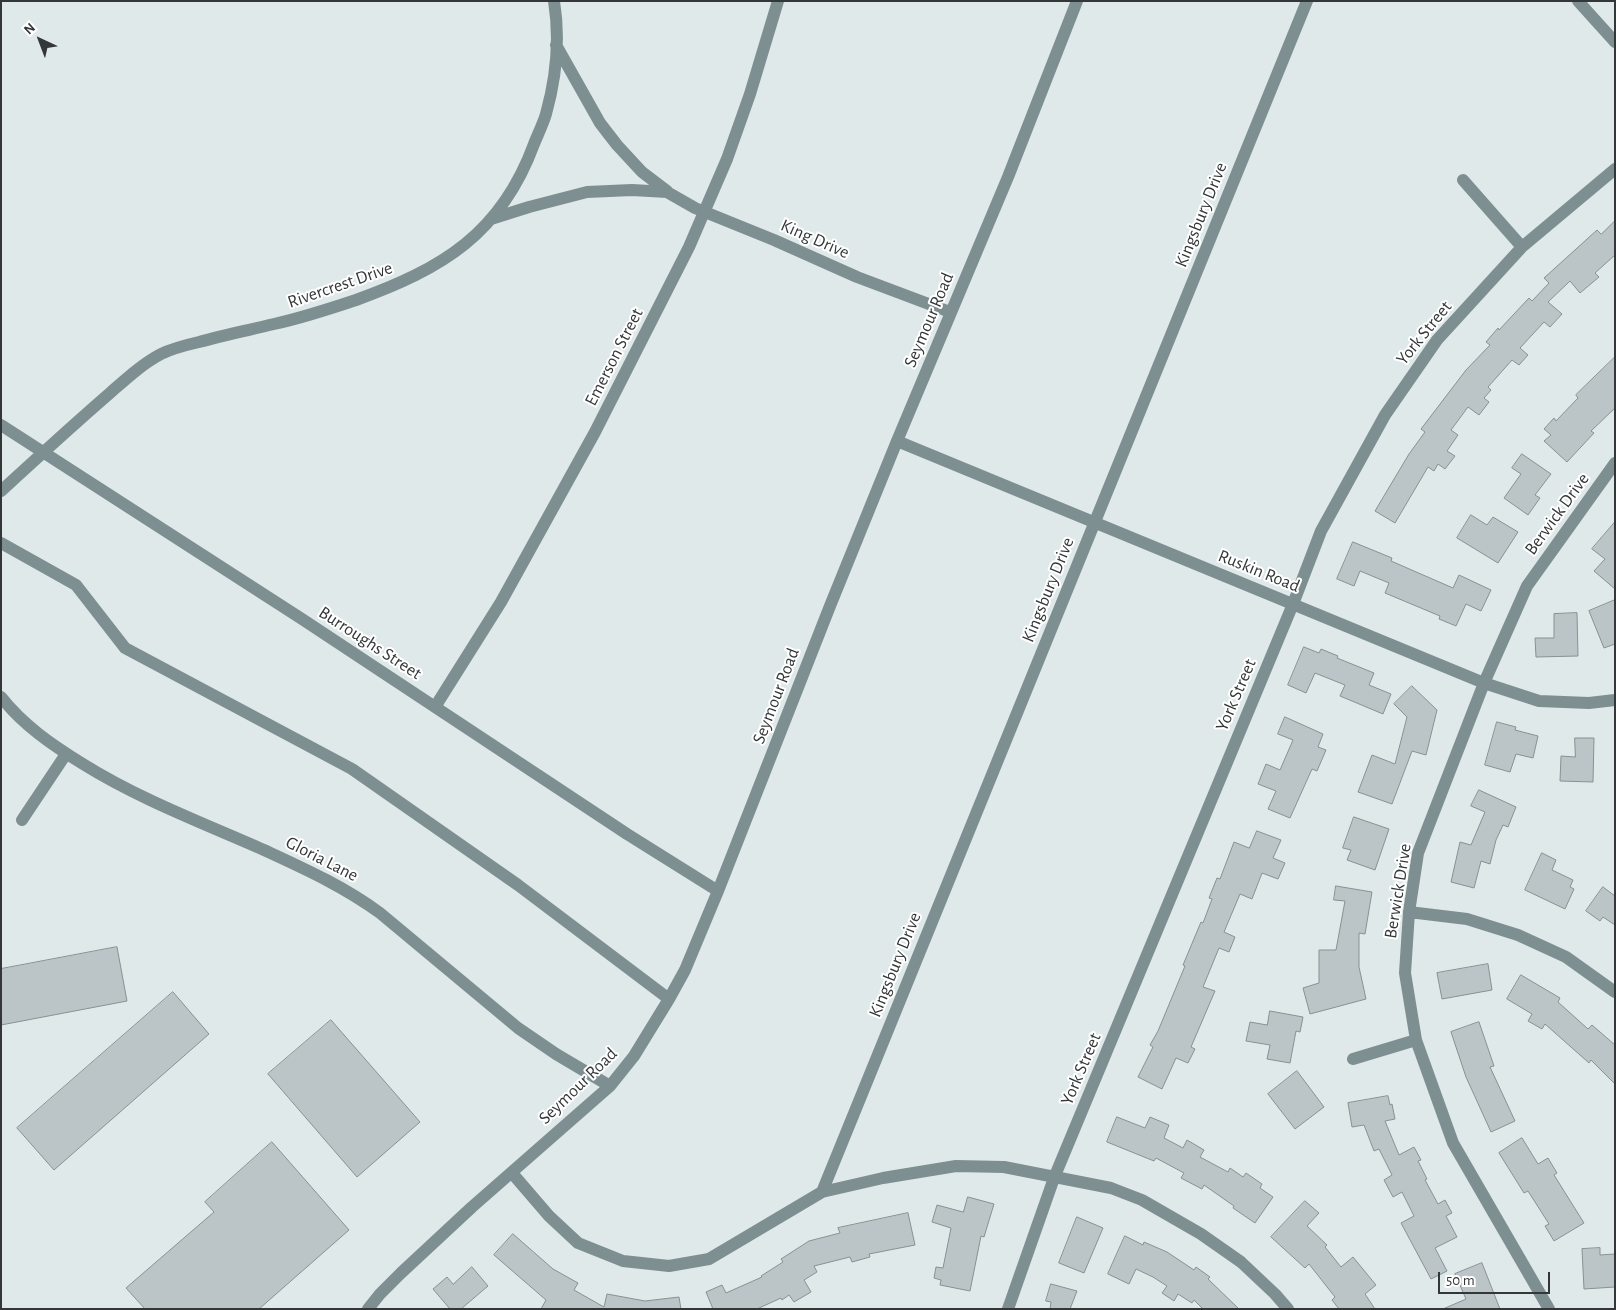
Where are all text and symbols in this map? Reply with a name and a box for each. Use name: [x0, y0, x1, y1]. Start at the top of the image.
north arrow: [15, 15, 65, 65]
text: N: [21, 21, 38, 37]
street label: Kingsbury Drive: [1170, 159, 1232, 271]
street label: King Drive: [777, 214, 853, 264]
street label: Rivercrest Drive: [285, 257, 395, 313]
street label: Seymour Road: [899, 269, 959, 371]
street label: York Street: [1392, 297, 1456, 369]
street label: Emerson Street: [580, 304, 648, 410]
street label: Berwick Drive: [1520, 469, 1594, 559]
street label: Kingsbury Drive: [1017, 534, 1079, 646]
street label: Ruskin Road: [1215, 545, 1303, 597]
street label: Burroughs Street: [314, 602, 426, 684]
street label: Seymour Road: [748, 645, 804, 747]
street label: York Street: [1211, 656, 1261, 734]
street label: Gloria Lane: [282, 832, 362, 886]
street label: Berwick Drive: [1380, 842, 1416, 940]
street label: Kingsbury Drive: [864, 909, 926, 1021]
street label: York Street: [1056, 1030, 1106, 1108]
street label: Seymour Road: [534, 1043, 622, 1129]
scale bar: [1441, 1262, 1554, 1294]
text: 50 m: [1446, 1273, 1475, 1288]

